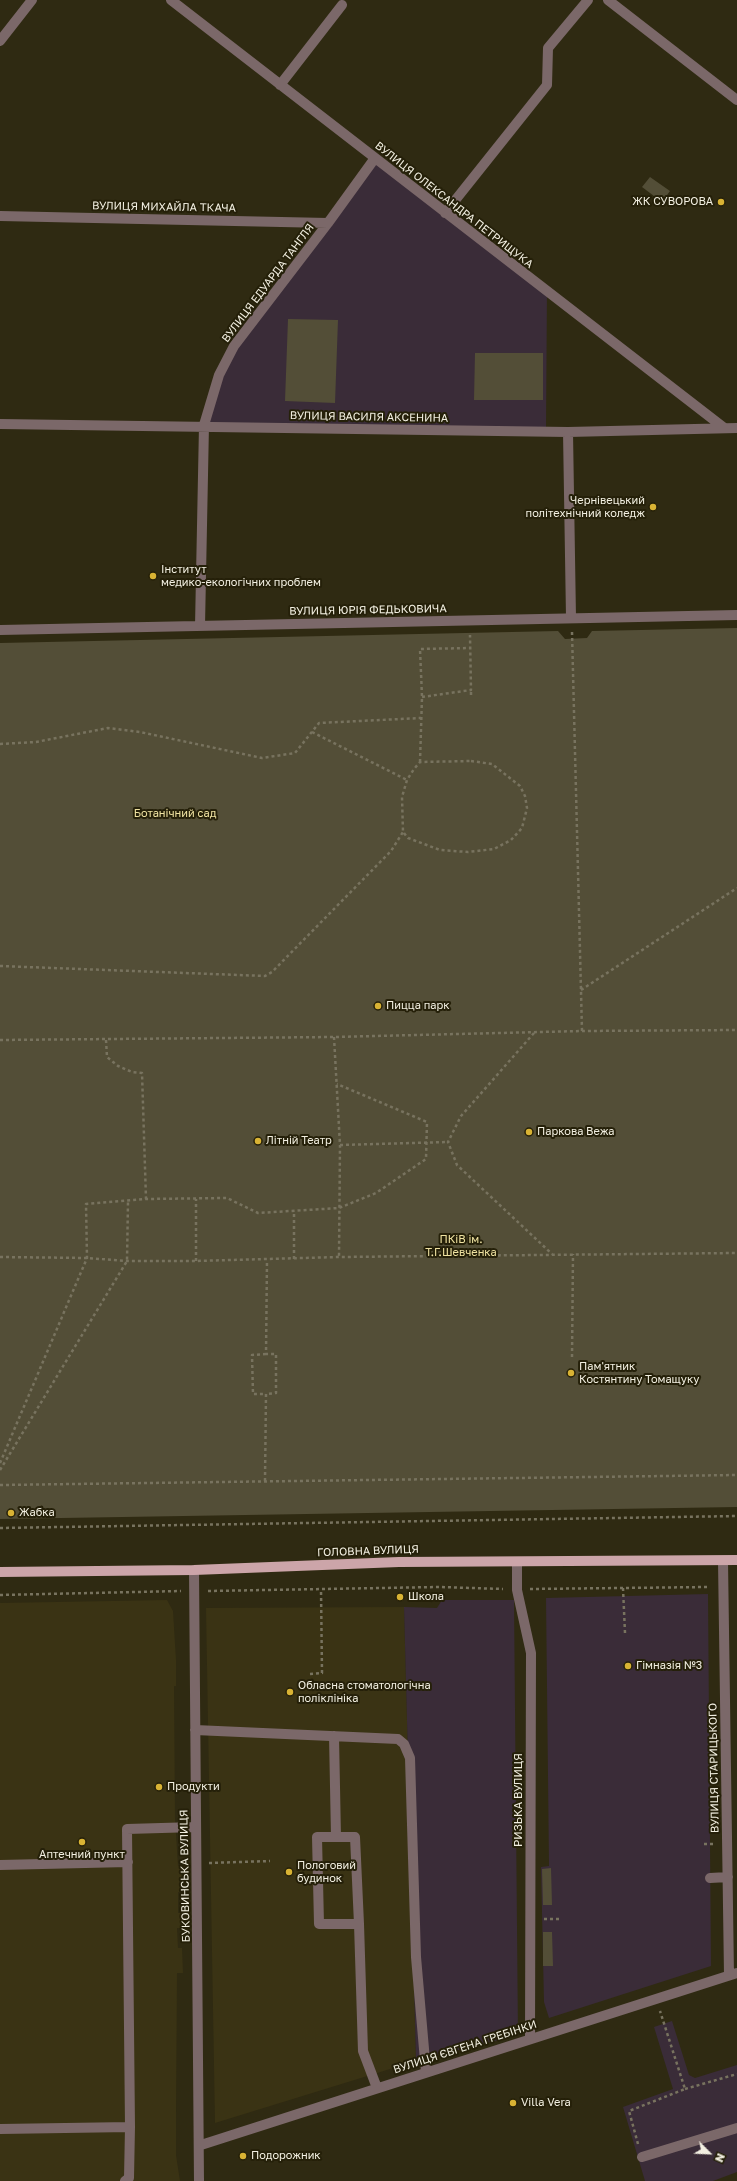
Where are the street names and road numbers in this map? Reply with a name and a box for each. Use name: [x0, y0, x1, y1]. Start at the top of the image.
street label: ВУЛИЦЯ ОЛЕКСАНДРА ПЕТРИЩУКА: [372, 139, 536, 271]
street label: ВУЛИЦЯ МИХАЙЛА ТКАЧА: [92, 199, 236, 215]
street label: ВУЛИЦЯ ЕДУАРДА ТАНГЛЯ: [219, 221, 317, 345]
street label: ВУЛИЦЯ ВАСИЛЯ АКСЕНИНА: [290, 409, 448, 425]
street label: ВУЛИЦЯ ЮРІЯ ФЕДЬКОВИЧА: [289, 602, 447, 618]
street label: ГОЛОВНА ВУЛИЦЯ: [317, 1543, 419, 1559]
street label: ВУЛИЦЯ СТАРИЦЬКОГО: [706, 1703, 722, 1833]
street label: РИЗЬКА ВУЛИЦЯ: [512, 1753, 526, 1847]
street label: БУКОВИНСЬКА ВУЛИЦЯ: [177, 1809, 193, 1943]
street label: ВУЛИЦЯ ЄВГЕНА ГРЕБІНКИ: [392, 2018, 538, 2076]

